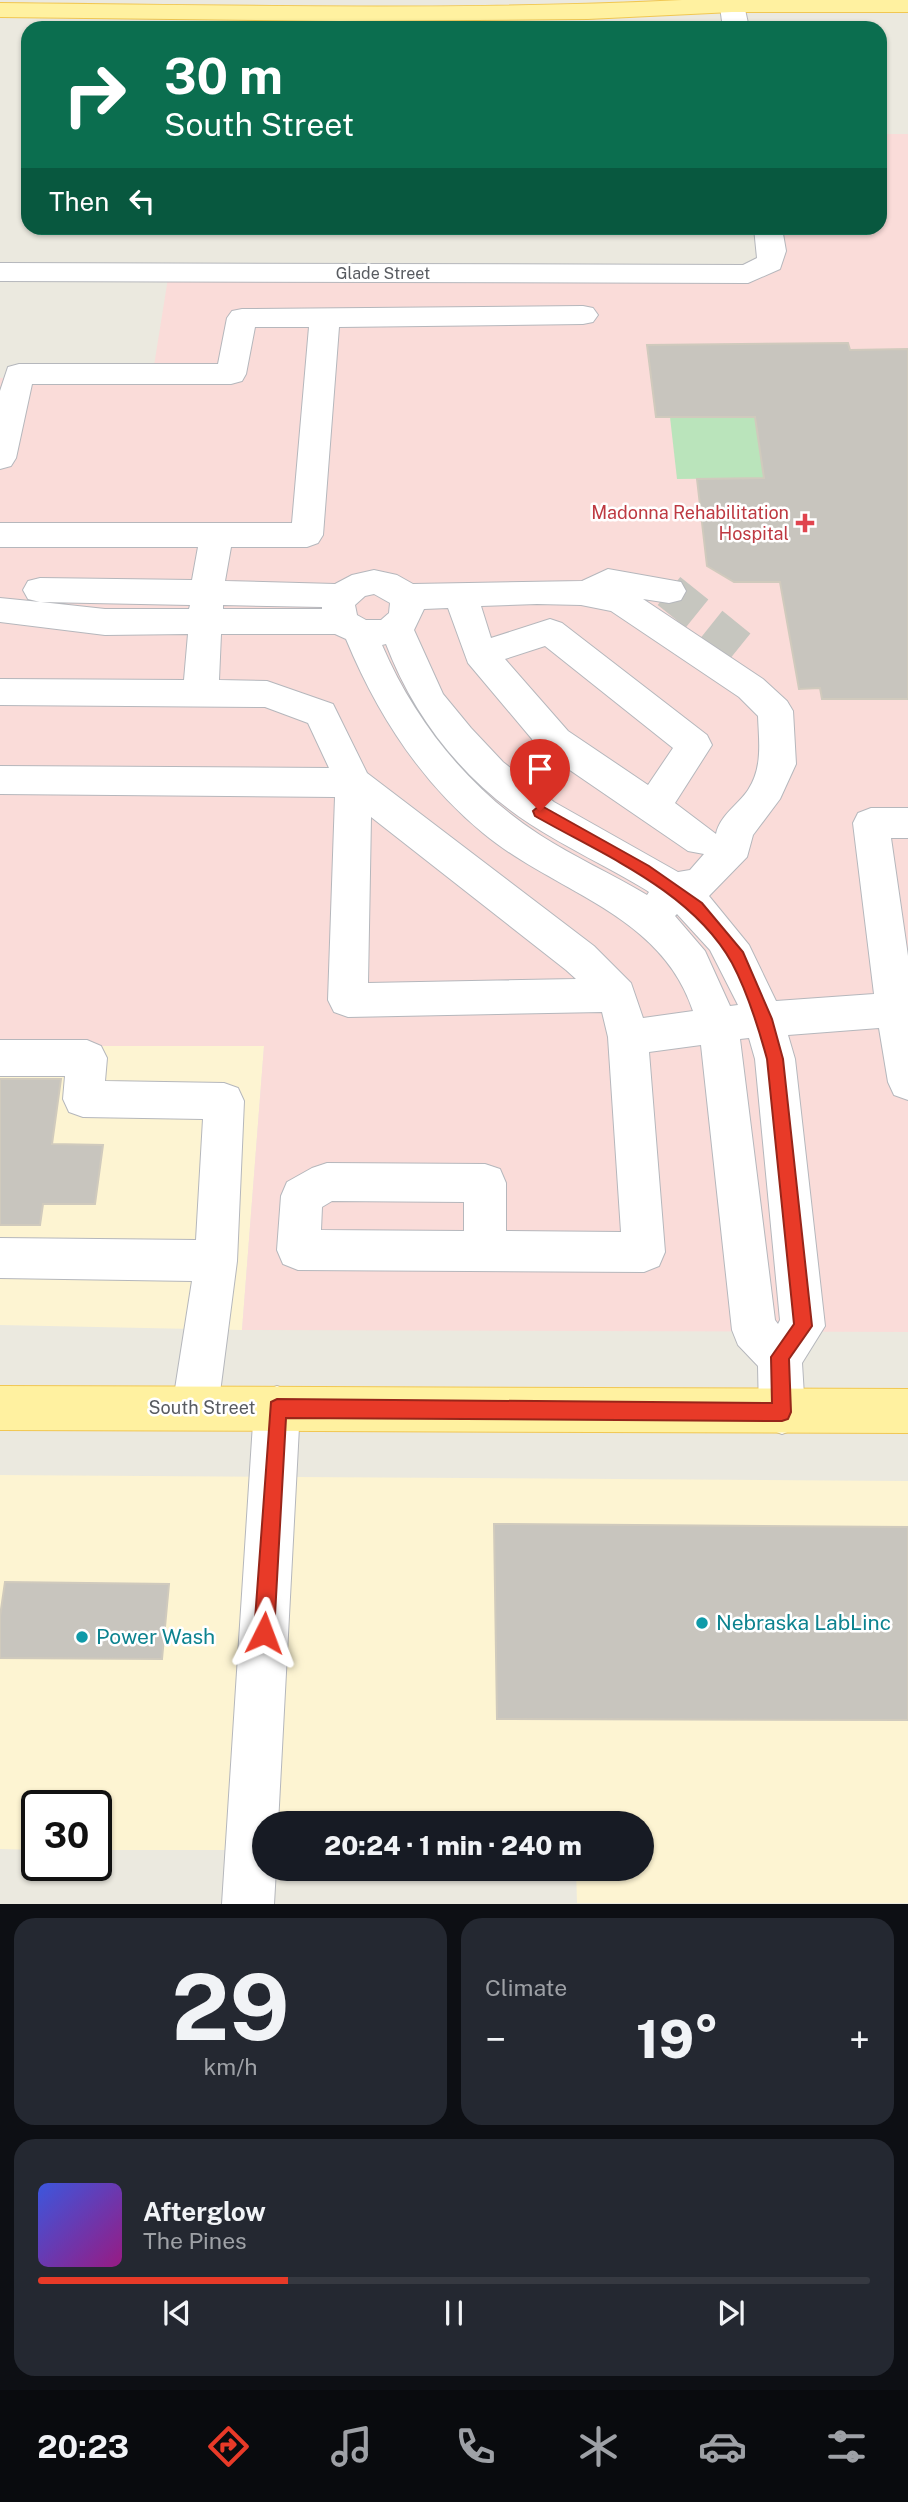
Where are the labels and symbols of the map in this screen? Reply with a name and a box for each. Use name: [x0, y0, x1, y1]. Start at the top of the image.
street label: Glade Street: [336, 264, 430, 283]
place label: Madonna Rehabilitation Hospital: [591, 502, 789, 544]
marker: Madonna Rehabilitation Hospital: [795, 513, 815, 533]
pin: [510, 739, 570, 811]
street label: South Street: [149, 1397, 255, 1418]
position arrow: [227, 1596, 301, 1670]
place label: Nebraska LabLinc: [716, 1610, 891, 1635]
marker: Nebraska LabLinc: [694, 1615, 710, 1631]
place label: Power Wash: [96, 1624, 215, 1649]
marker: Power Wash: [74, 1629, 90, 1645]
speed limit sign: 30: [21, 1790, 112, 1881]

